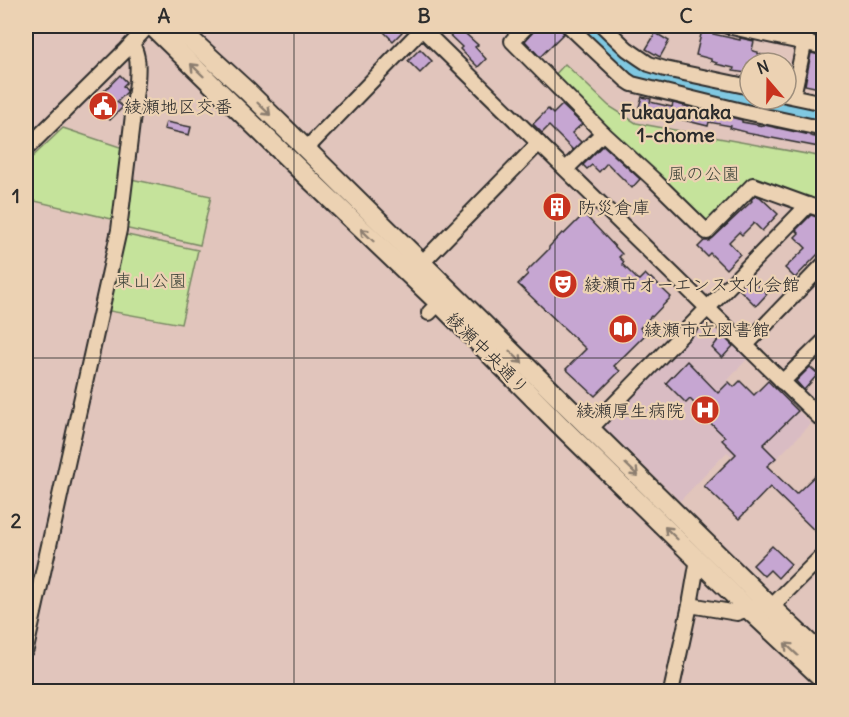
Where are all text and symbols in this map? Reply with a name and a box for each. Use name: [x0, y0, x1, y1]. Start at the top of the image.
text: A: [158, 3, 171, 28]
text: B: [417, 3, 431, 28]
text: C: [679, 3, 693, 28]
north arrow: [738, 51, 798, 111]
text: N: [754, 56, 771, 78]
one-way arrow: [190, 63, 205, 77]
public building icon: 綾瀬地区交番: [87, 90, 119, 122]
place label: 綾瀬地区交番: [124, 95, 232, 118]
district label: Fukayanaka 1-chome: [621, 99, 732, 147]
one-way arrow: [257, 101, 272, 116]
park label: 風の公園: [668, 162, 740, 185]
text: 1: [12, 183, 20, 208]
building icon: 防災倉庫: [541, 191, 573, 223]
place label: 防災倉庫: [578, 196, 650, 219]
one-way arrow: [360, 228, 375, 242]
theatre icon: 綾瀬市オーエンス文化会館: [547, 268, 579, 300]
park label: 東山公園: [115, 269, 187, 292]
place label: 綾瀬市オーエンス文化会館: [584, 273, 800, 296]
street label: 綾瀬中央通り: [442, 307, 534, 399]
library icon: 綾瀬市立図書館: [607, 313, 639, 345]
place label: 綾瀬市立図書館: [644, 318, 770, 341]
one-way arrow: [509, 349, 524, 364]
hospital icon: 綾瀬厚生病院: [689, 394, 721, 426]
place label: 綾瀬厚生病院: [576, 399, 684, 422]
one-way arrow: [624, 462, 639, 477]
text: 2: [11, 508, 22, 533]
one-way arrow: [664, 526, 679, 541]
one-way arrow: [783, 642, 798, 657]

